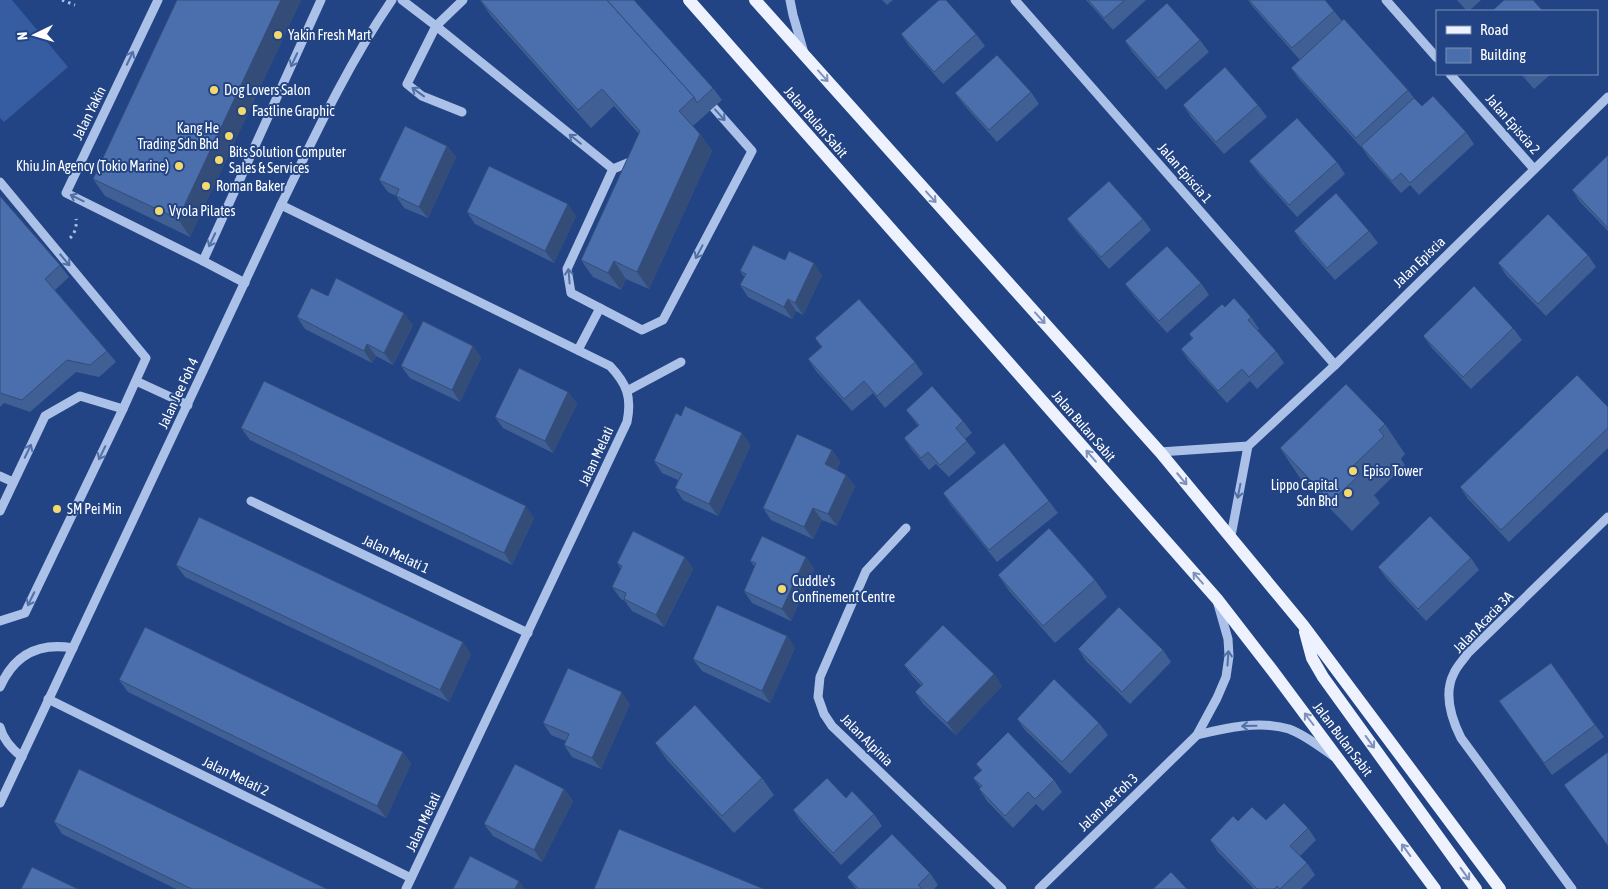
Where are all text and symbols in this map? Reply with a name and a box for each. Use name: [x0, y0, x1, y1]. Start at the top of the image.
north arrow: [10, 10, 60, 60]
legend: [1436, 10, 1598, 75]
text: Road: [1480, 21, 1509, 38]
place label: Yakin Fresh Mart: [288, 27, 371, 43]
marker: Yakin Fresh Mart: [272, 29, 284, 41]
text: N: [14, 31, 30, 41]
text: Building: [1480, 46, 1526, 63]
one-way arrow: [126, 51, 136, 66]
one-way arrow: [289, 52, 298, 67]
one-way arrow: [817, 69, 828, 82]
place label: Dog Lovers Salon: [224, 82, 311, 98]
street label: Jalan Bulan Sabit: [781, 83, 851, 161]
street label: Jalan Yakin: [69, 84, 109, 142]
marker: Dog Lovers Salon: [208, 84, 220, 96]
one-way arrow: [411, 87, 425, 97]
street label: Jalan Episcia 2: [1483, 91, 1543, 157]
place label: Fastline Graphic: [252, 103, 335, 119]
marker: Fastline Graphic: [236, 105, 248, 117]
one-way arrow: [714, 108, 726, 121]
place label: Kang He Trading Sdn Bhd: [137, 120, 219, 152]
marker: Kang He Trading Sdn Bhd: [223, 130, 235, 142]
one-way arrow: [569, 133, 582, 144]
street label: Jalan Episcia 1: [1155, 140, 1215, 206]
place label: Bits Solution Computer Sales & Services: [229, 144, 347, 176]
marker: Bits Solution Computer Sales & Services: [213, 154, 225, 166]
place label: Khiu Jin Agency (Tokio Marine): [16, 158, 169, 174]
marker: Khiu Jin Agency (Tokio Marine): [173, 160, 185, 172]
place label: Roman Baker: [216, 178, 285, 194]
marker: Roman Baker: [200, 180, 212, 192]
one-way arrow: [925, 190, 937, 203]
one-way arrow: [70, 193, 85, 203]
place label: Vyola Pilates: [169, 203, 235, 219]
marker: Vyola Pilates: [153, 205, 165, 217]
one-way arrow: [207, 232, 216, 247]
street label: Jalan Episcia: [1390, 233, 1448, 291]
one-way arrow: [694, 244, 703, 259]
one-way arrow: [59, 253, 70, 266]
one-way arrow: [564, 268, 573, 284]
one-way arrow: [1034, 311, 1045, 324]
street label: Jalan Jee Foh 4: [155, 355, 202, 431]
street label: Jalan Bulan Sabit: [1049, 387, 1119, 465]
street label: Jalan Melati: [575, 424, 617, 488]
one-way arrow: [24, 444, 33, 459]
one-way arrow: [97, 445, 107, 460]
one-way arrow: [1085, 449, 1096, 462]
place label: Episo Tower: [1363, 463, 1424, 479]
marker: Episo Tower: [1347, 465, 1359, 477]
one-way arrow: [1177, 472, 1188, 485]
place label: Lippo Capital Sdn Bhd: [1271, 477, 1338, 509]
one-way arrow: [1234, 483, 1244, 499]
marker: Lippo Capital Sdn Bhd: [1342, 487, 1354, 499]
place label: SM Pei Min: [67, 501, 122, 517]
marker: SM Pei Min: [51, 503, 63, 515]
street label: Jalan Melati 1: [360, 532, 432, 576]
one-way arrow: [1192, 571, 1204, 584]
place label: Cuddle's Confinement Centre: [792, 573, 895, 605]
marker: Cuddle's Confinement Centre: [776, 583, 788, 595]
street label: Jalan Acacia 3A: [1450, 588, 1516, 656]
one-way arrow: [26, 591, 36, 606]
one-way arrow: [1223, 651, 1232, 667]
street label: Jalan Bulan Sabit: [1310, 699, 1376, 779]
street label: Jalan Alpinia: [838, 711, 896, 769]
one-way arrow: [1304, 712, 1314, 726]
one-way arrow: [1241, 721, 1257, 731]
one-way arrow: [1364, 735, 1375, 748]
street label: Jalan Melati 2: [200, 753, 272, 799]
street label: Jalan Jee Foh 3: [1075, 770, 1141, 834]
street label: Jalan Melati: [402, 790, 444, 854]
one-way arrow: [1401, 843, 1411, 857]
one-way arrow: [1460, 866, 1470, 880]

